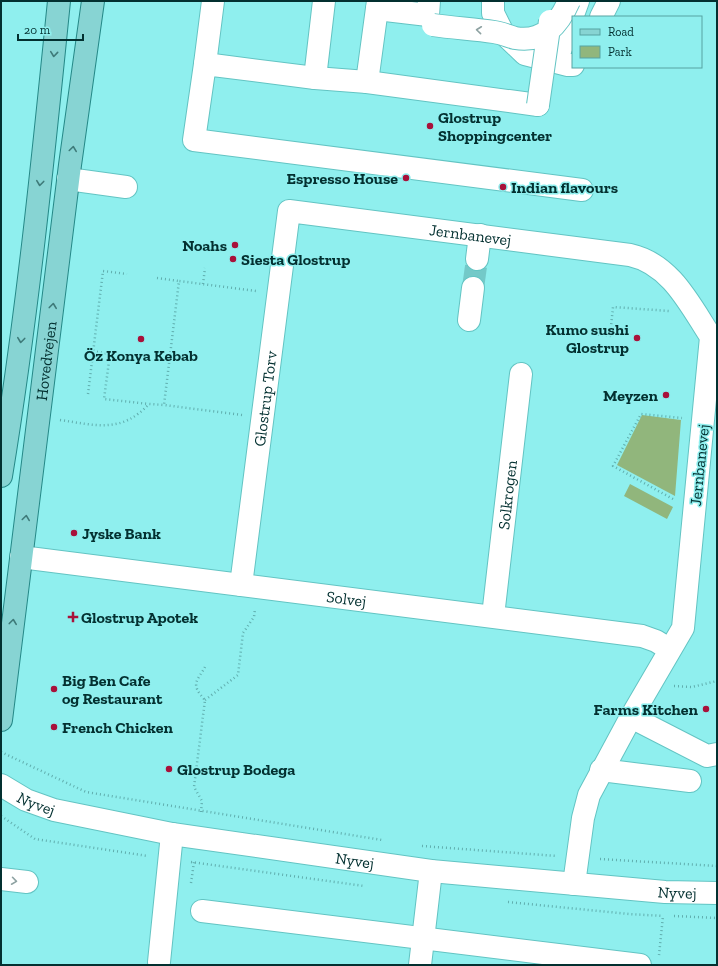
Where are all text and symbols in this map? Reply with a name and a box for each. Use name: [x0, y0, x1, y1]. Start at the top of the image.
scale bar: [18, 16, 83, 42]
legend: [572, 16, 702, 68]
text: 20 m: [24, 23, 51, 37]
text: Road: [608, 25, 634, 39]
one-way arrow: [476, 26, 482, 35]
text: Park: [608, 45, 633, 59]
one-way arrow: [49, 51, 58, 57]
place label: Glostrup Shoppingcenter: [438, 108, 552, 145]
marker: Glostrup Shoppingcenter: [425, 121, 435, 131]
one-way arrow: [68, 146, 77, 152]
place label: Espresso House: [287, 169, 398, 188]
marker: Espresso House: [401, 173, 411, 183]
place label: Indian flavours: [511, 178, 618, 197]
one-way arrow: [36, 180, 45, 186]
marker: Indian flavours: [498, 182, 508, 192]
street label: Jernbanevej: [428, 220, 512, 250]
place label: Noahs: [182, 236, 227, 255]
marker: Noahs: [230, 240, 240, 250]
place label: Siesta Glostrup: [241, 250, 350, 269]
marker: Siesta Glostrup: [228, 254, 238, 264]
one-way arrow: [48, 303, 57, 309]
street label: Hovedvejen: [32, 319, 61, 402]
place label: Kumo sushi Glostrup: [546, 320, 629, 357]
marker: Kumo sushi Glostrup: [632, 333, 642, 343]
marker: Öz Konya Kebab: [136, 334, 146, 344]
one-way arrow: [17, 337, 26, 343]
place label: Öz Konya Kebab: [84, 346, 198, 365]
street label: Glostrup Torv: [250, 350, 281, 448]
place label: Meyzen: [603, 386, 659, 405]
marker: Meyzen: [661, 390, 671, 400]
street label: Jernbanevej: [686, 423, 713, 507]
street label: Solkrogen: [494, 458, 521, 531]
one-way arrow: [21, 515, 30, 521]
place label: Jyske Bank: [82, 524, 161, 543]
marker: Jyske Bank: [69, 528, 79, 538]
street label: Solvej: [325, 587, 367, 611]
place label: Glostrup Apotek: [81, 608, 198, 627]
marker: Glostrup Apotek: [68, 612, 78, 622]
one-way arrow: [8, 619, 17, 626]
place label: Big Ben Cafe og Restaurant: [62, 671, 163, 708]
marker: Big Ben Cafe og Restaurant: [49, 684, 59, 694]
place label: Farms Kitchen: [594, 700, 699, 719]
marker: Farms Kitchen: [701, 704, 711, 714]
place label: French Chicken: [62, 718, 174, 737]
marker: French Chicken: [49, 722, 59, 732]
place label: Glostrup Bodega: [177, 760, 295, 779]
marker: Glostrup Bodega: [164, 764, 174, 774]
street label: Nyvej: [13, 788, 58, 820]
street label: Nyvej: [334, 848, 375, 873]
one-way arrow: [11, 876, 17, 885]
street label: Nyvej: [657, 882, 697, 903]

